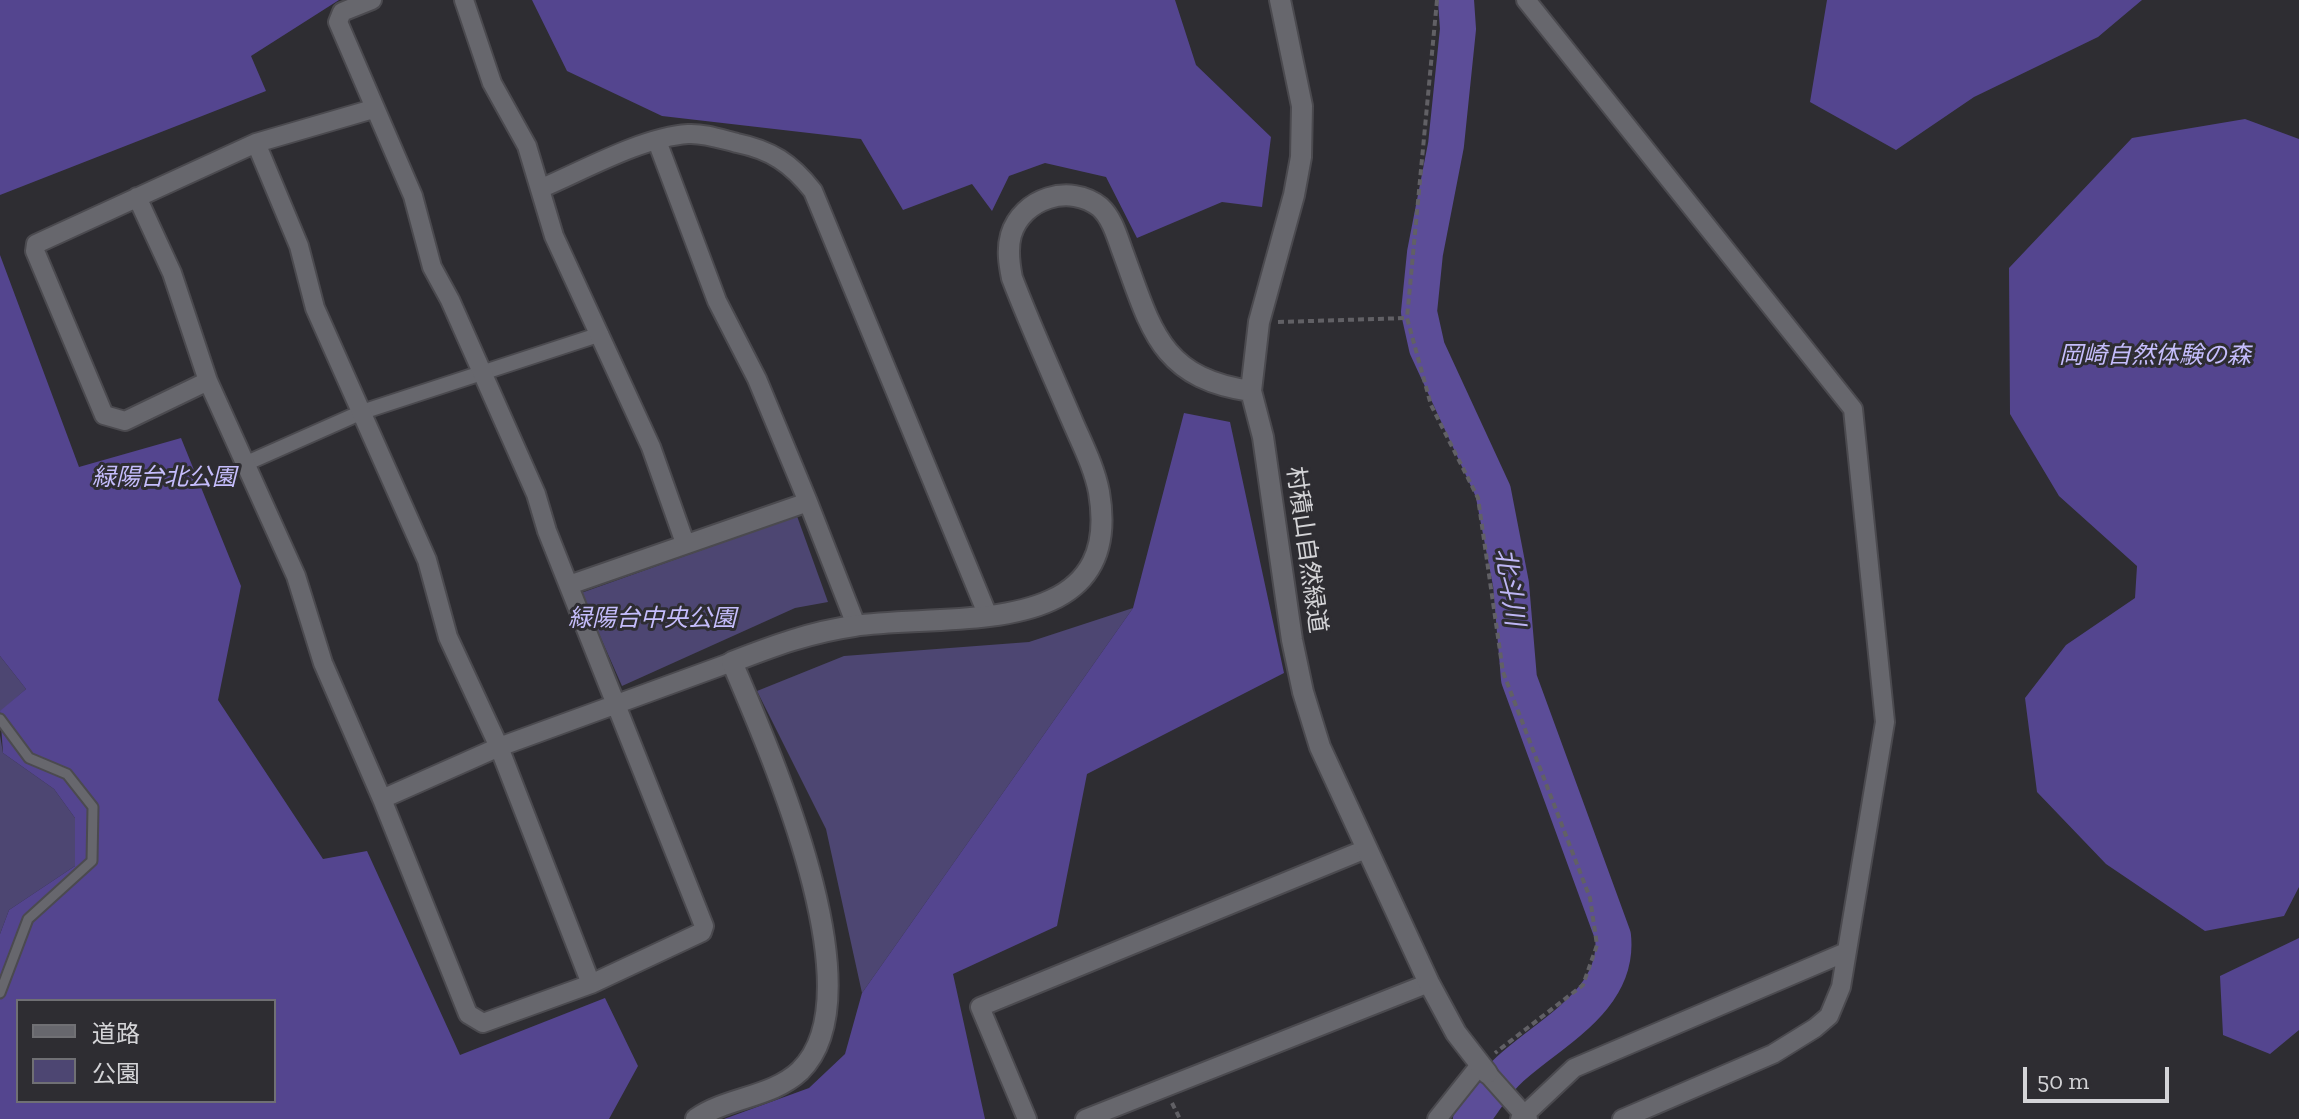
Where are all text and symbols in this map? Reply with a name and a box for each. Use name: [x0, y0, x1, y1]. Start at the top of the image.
park label: 岡崎自然体験の森: [2059, 342, 2251, 370]
park label: 緑陽台北公園: [92, 464, 236, 492]
street label: 村積山自然緑道: [1280, 465, 1332, 635]
water label: 北斗川: [1488, 546, 1530, 628]
park label: 緑陽台中央公園: [568, 605, 736, 633]
legend: [16, 999, 276, 1103]
text: 道路: [92, 1019, 140, 1048]
scale bar: [2027, 1051, 2173, 1101]
text: 公園: [92, 1059, 140, 1088]
text: 50 m: [2037, 1066, 2089, 1095]

